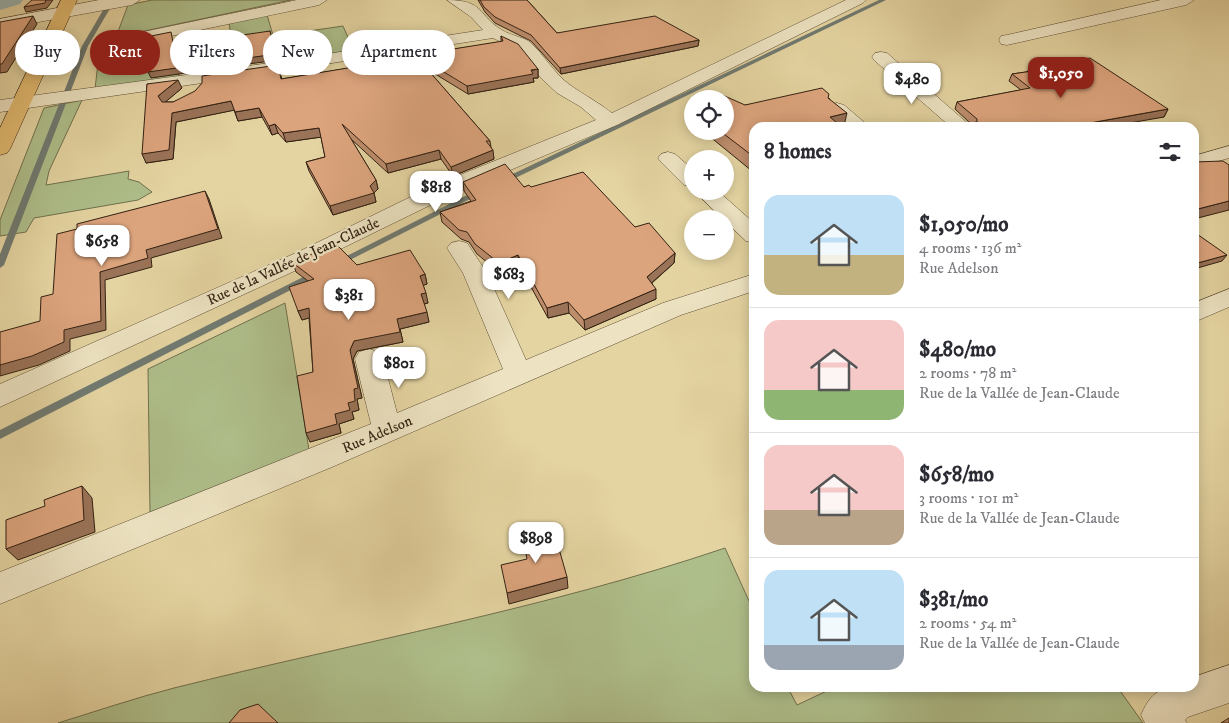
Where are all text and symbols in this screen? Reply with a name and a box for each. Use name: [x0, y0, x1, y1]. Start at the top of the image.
chip: Buy: [15, 30, 80, 75]
chip: Rent: [90, 30, 160, 75]
chip: Filters: [170, 30, 253, 75]
chip: New: [263, 30, 332, 75]
chip: Apartment: [342, 30, 455, 75]
pin: $1,050: [1020, 56, 1102, 99]
pin: $480: [882, 62, 942, 105]
text: $1,050: [1039, 63, 1083, 83]
text: $480: [895, 69, 929, 89]
map controls: [684, 90, 734, 260]
button: locate: [684, 90, 734, 140]
icon: filters: [1156, 138, 1184, 166]
text: 8 homes: [764, 139, 832, 165]
button: +: [684, 150, 734, 200]
pin: $818: [406, 170, 466, 213]
text: $818: [421, 177, 451, 197]
button: −: [684, 210, 734, 260]
text: $1,050/mo: [919, 212, 1009, 238]
street label: Rue de la Vallée de Jean-Claude: [204, 213, 382, 310]
icon: home: [804, 215, 864, 275]
pin: $658: [72, 224, 132, 267]
text: $658: [86, 231, 118, 251]
text: 4 rooms · 136 m²: [919, 238, 1022, 258]
pin: $683: [479, 258, 539, 300]
text: Rue Adelson: [919, 258, 999, 278]
text: $683: [493, 264, 525, 284]
pin: $381: [319, 278, 379, 321]
text: $381: [335, 285, 363, 305]
text: $480/mo: [919, 337, 996, 363]
icon: home: [804, 340, 864, 400]
pin: $801: [369, 346, 429, 389]
text: $801: [383, 353, 415, 373]
text: 2 rooms · 78 m²: [919, 363, 1016, 383]
text: Rue de la Vallée de Jean-Claude: [919, 383, 1120, 403]
street label: Rue Adelson: [339, 411, 415, 458]
text: $658/mo: [919, 462, 994, 488]
icon: home: [804, 465, 864, 525]
text: 3 rooms · 101 m²: [919, 488, 1018, 508]
text: Rue de la Vallée de Jean-Claude: [919, 508, 1120, 528]
pin: $898: [506, 522, 566, 564]
text: $898: [520, 528, 552, 548]
text: $381/mo: [919, 587, 988, 613]
icon: home: [804, 590, 864, 650]
text: 2 rooms · 54 m²: [919, 613, 1016, 633]
text: Rue de la Vallée de Jean-Claude: [919, 633, 1120, 653]

